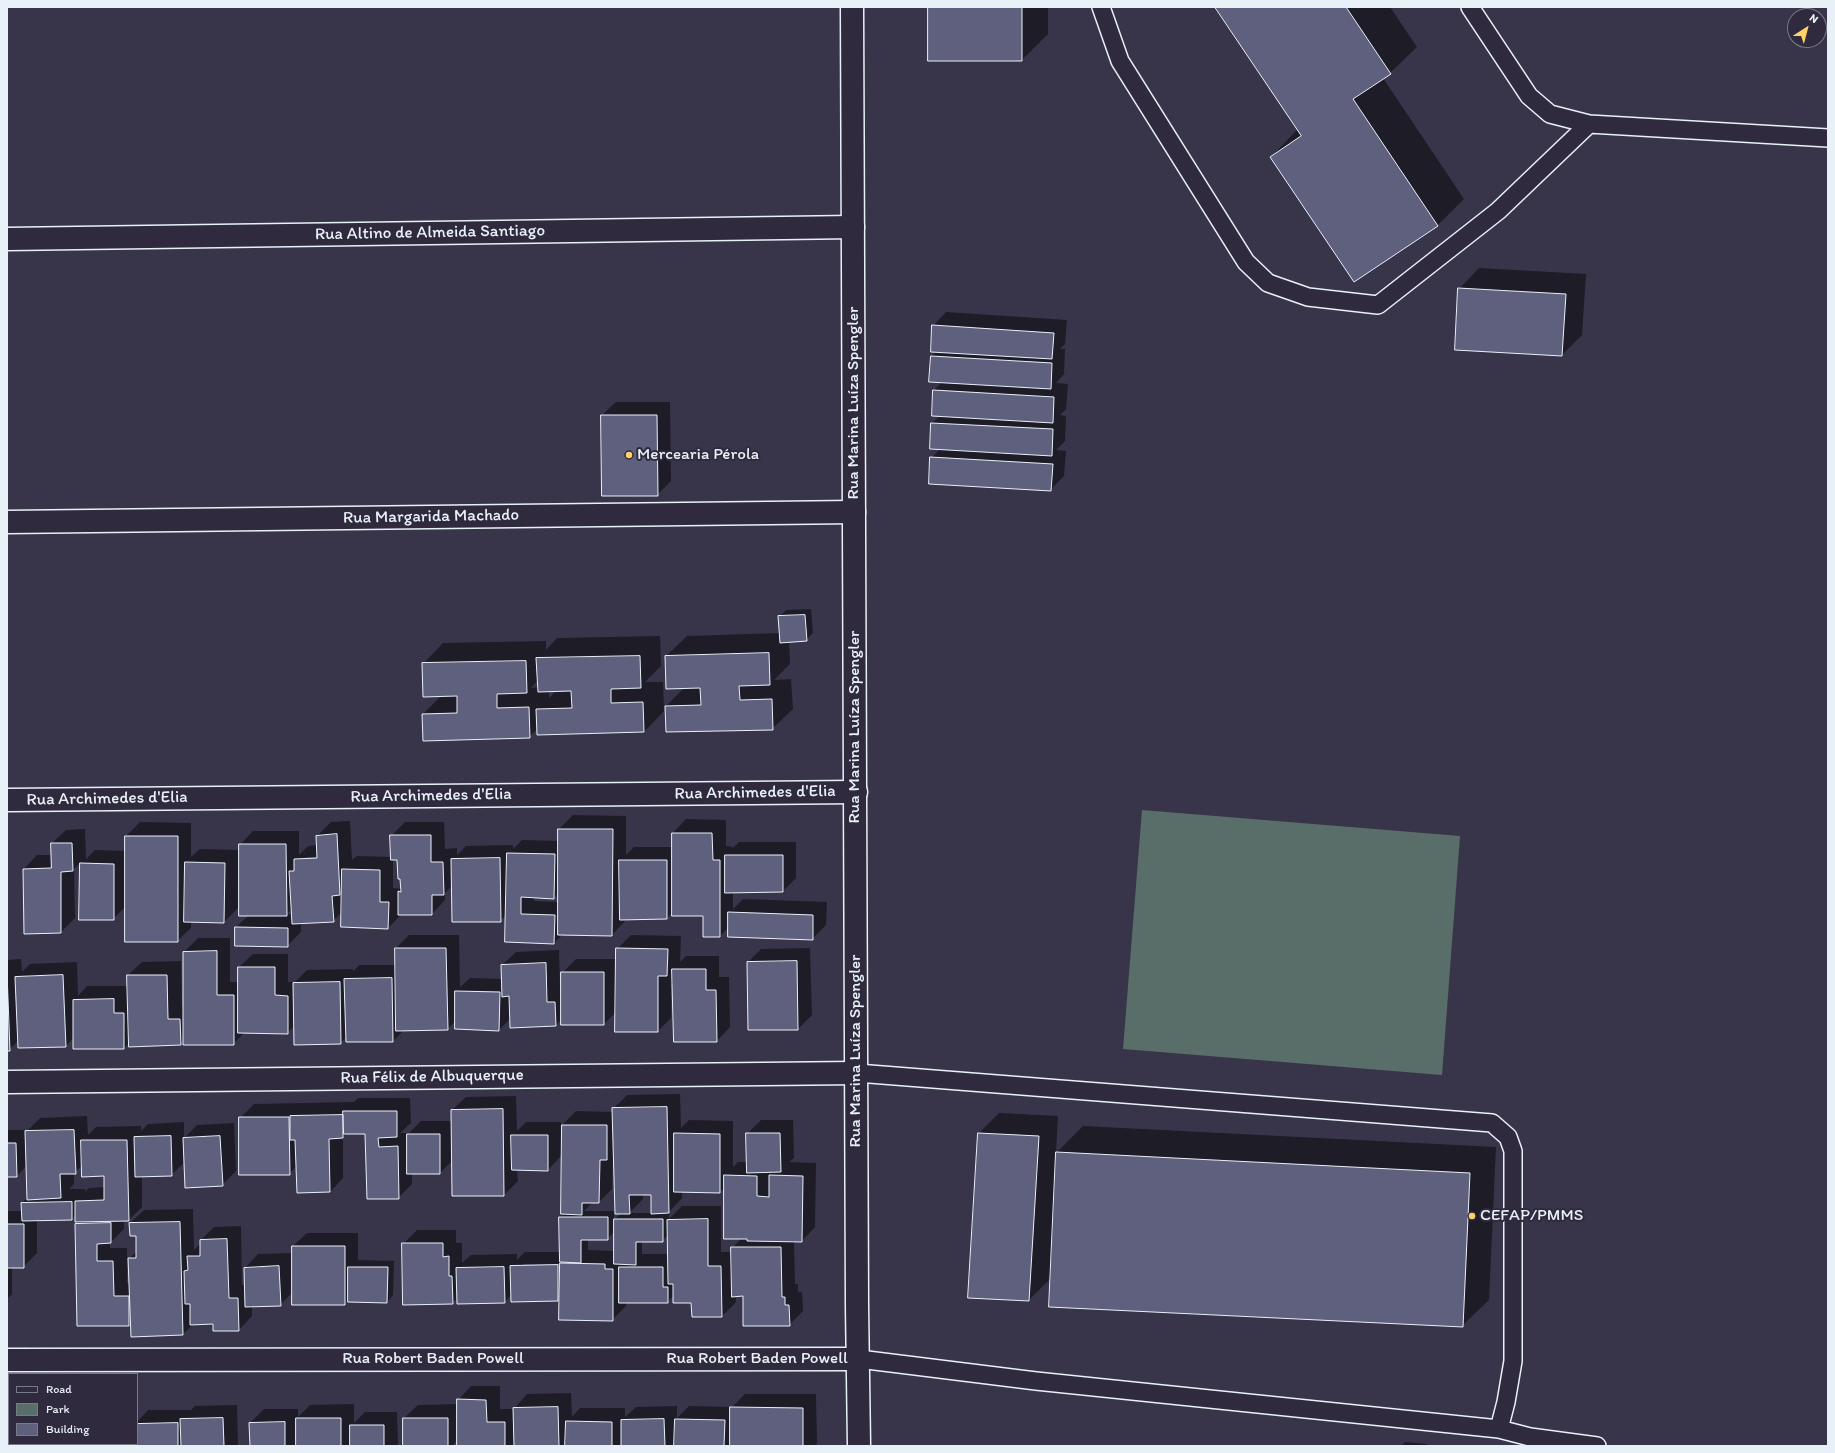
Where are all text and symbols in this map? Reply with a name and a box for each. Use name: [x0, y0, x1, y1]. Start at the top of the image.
north arrow: [1787, 8, 1827, 48]
text: N: [1807, 11, 1821, 26]
street label: Rua Altino de Almeida Santiago: [315, 221, 545, 245]
street label: Rua Marina Luíza Spengler: [844, 307, 864, 499]
place label: Mercearia Pérola: [637, 445, 759, 465]
marker: Mercearia Pérola: [624, 450, 634, 460]
street label: Rua Margarida Machado: [343, 505, 519, 529]
street label: Rua Marina Luíza Spengler: [845, 631, 865, 823]
street label: Rua Archimedes d'Elia: [674, 781, 836, 805]
street label: Rua Archimedes d'Elia: [350, 784, 512, 808]
street label: Rua Archimedes d'Elia: [26, 787, 188, 811]
street label: Rua Marina Luíza Spengler: [846, 955, 866, 1147]
street label: Rua Félix de Albuquerque: [340, 1065, 524, 1089]
place label: CEFAP/PMMS: [1480, 1206, 1583, 1226]
marker: CEFAP/PMMS: [1467, 1211, 1477, 1221]
street label: Rua Robert Baden Powell: [342, 1349, 524, 1369]
street label: Rua Robert Baden Powell: [666, 1349, 848, 1369]
legend: [8, 1373, 138, 1445]
text: Road: [46, 1382, 72, 1396]
text: Park: [46, 1402, 70, 1416]
text: Building: [46, 1422, 89, 1436]

